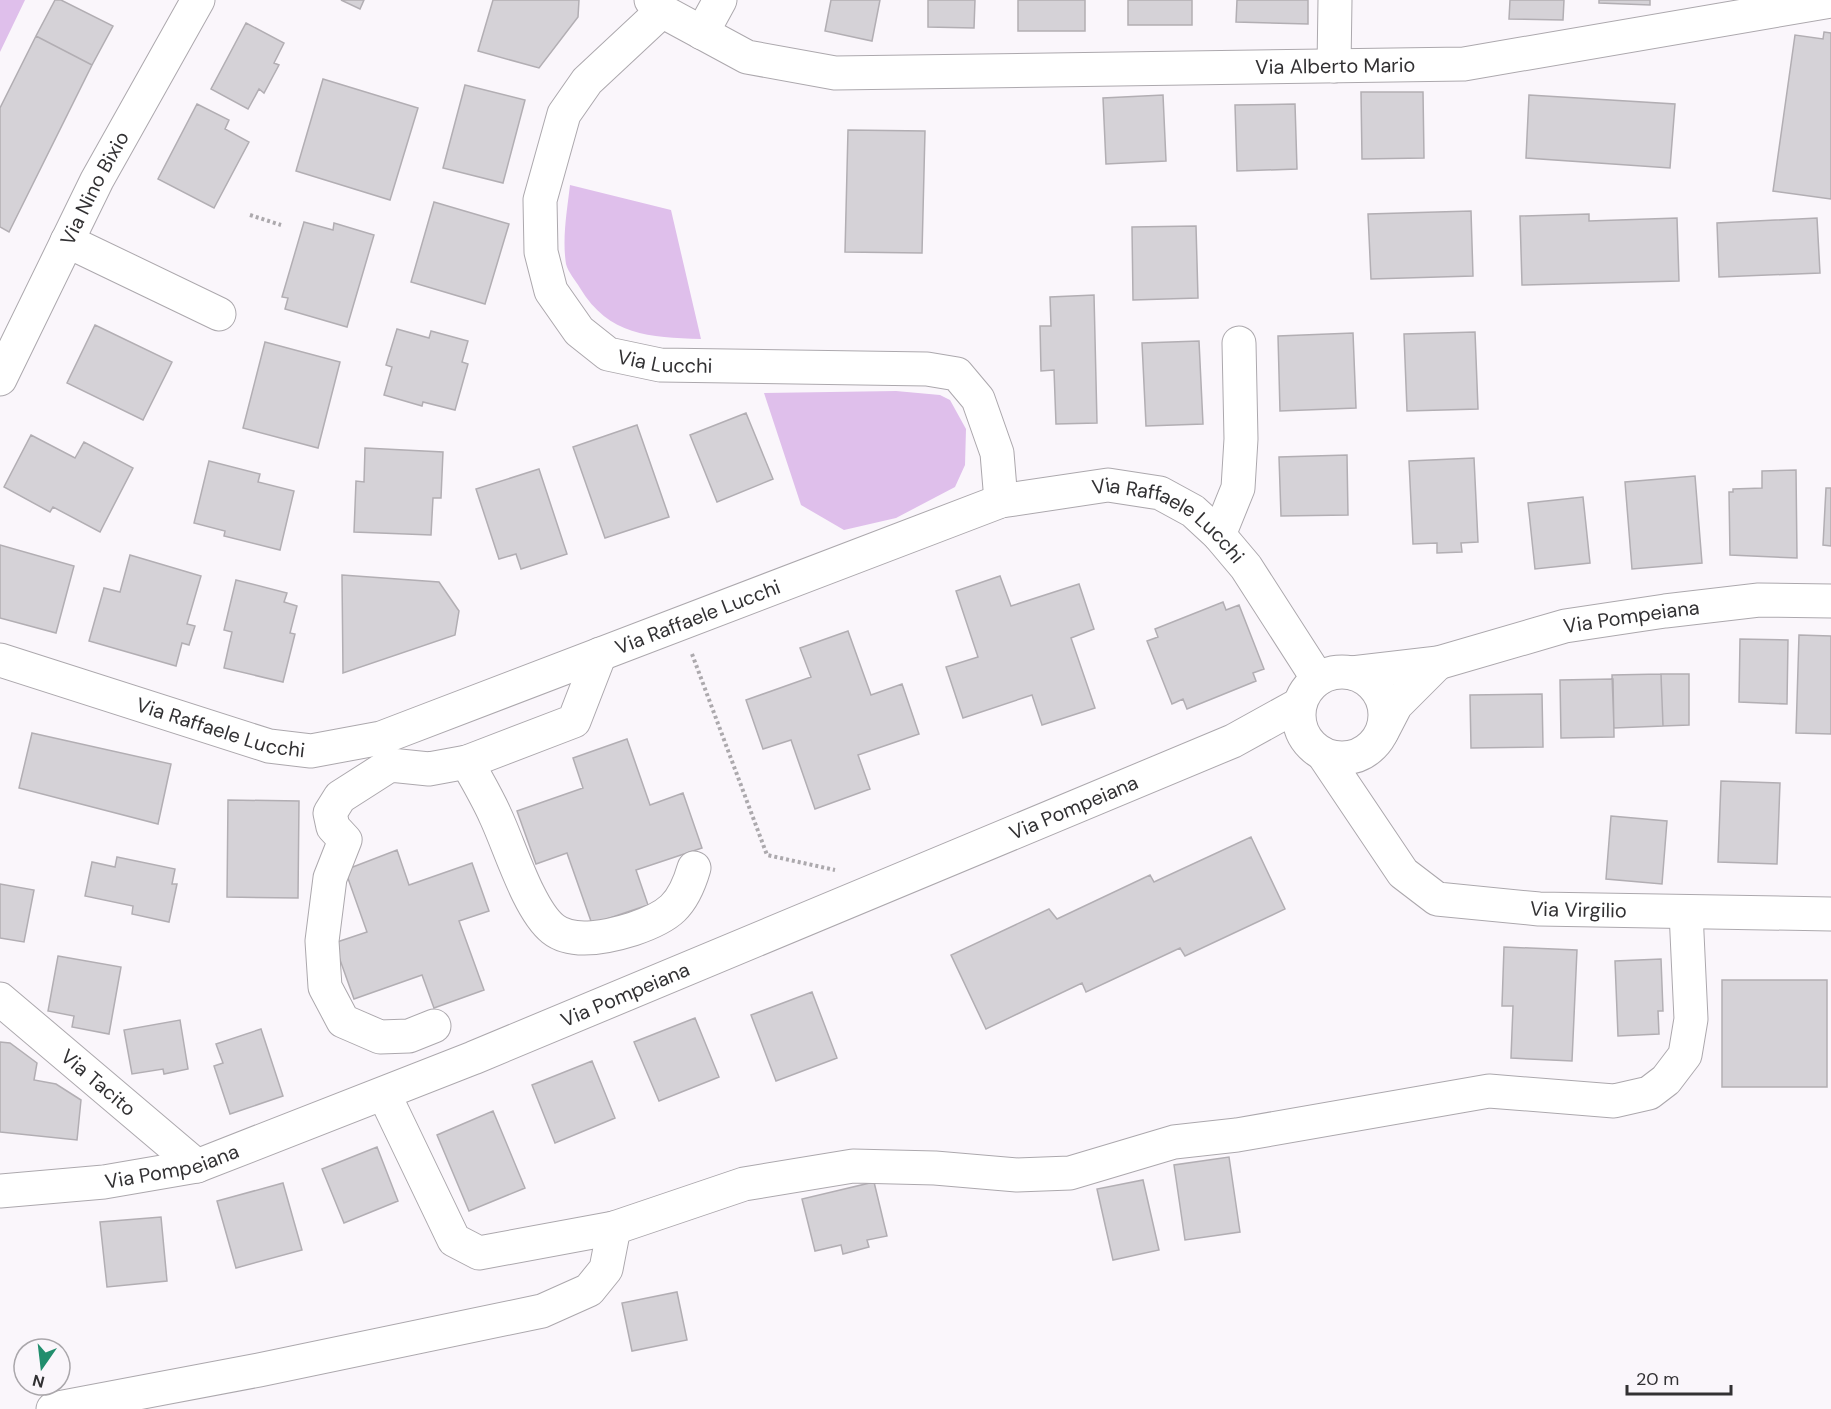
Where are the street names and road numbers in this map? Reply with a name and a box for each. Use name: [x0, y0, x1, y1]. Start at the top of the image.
street label: Via Alberto Mario: [1255, 52, 1416, 80]
street label: Via Nino Bixio: [54, 126, 135, 250]
street label: Via Lucchi: [615, 343, 713, 379]
street label: Via Raffaele Lucchi: [1090, 472, 1250, 569]
street label: Via Raffaele Lucchi: [611, 574, 784, 660]
street label: Via Pompeiana: [1562, 594, 1701, 639]
street label: Via Raffaele Lucchi: [133, 691, 306, 763]
street label: Via Pompeiana: [1005, 769, 1142, 846]
street label: Via Virgilio: [1529, 895, 1627, 924]
street label: Via Pompeiana: [557, 956, 693, 1033]
street label: Via Tacito: [55, 1043, 141, 1122]
street label: Via Pompeiana: [103, 1138, 243, 1195]

